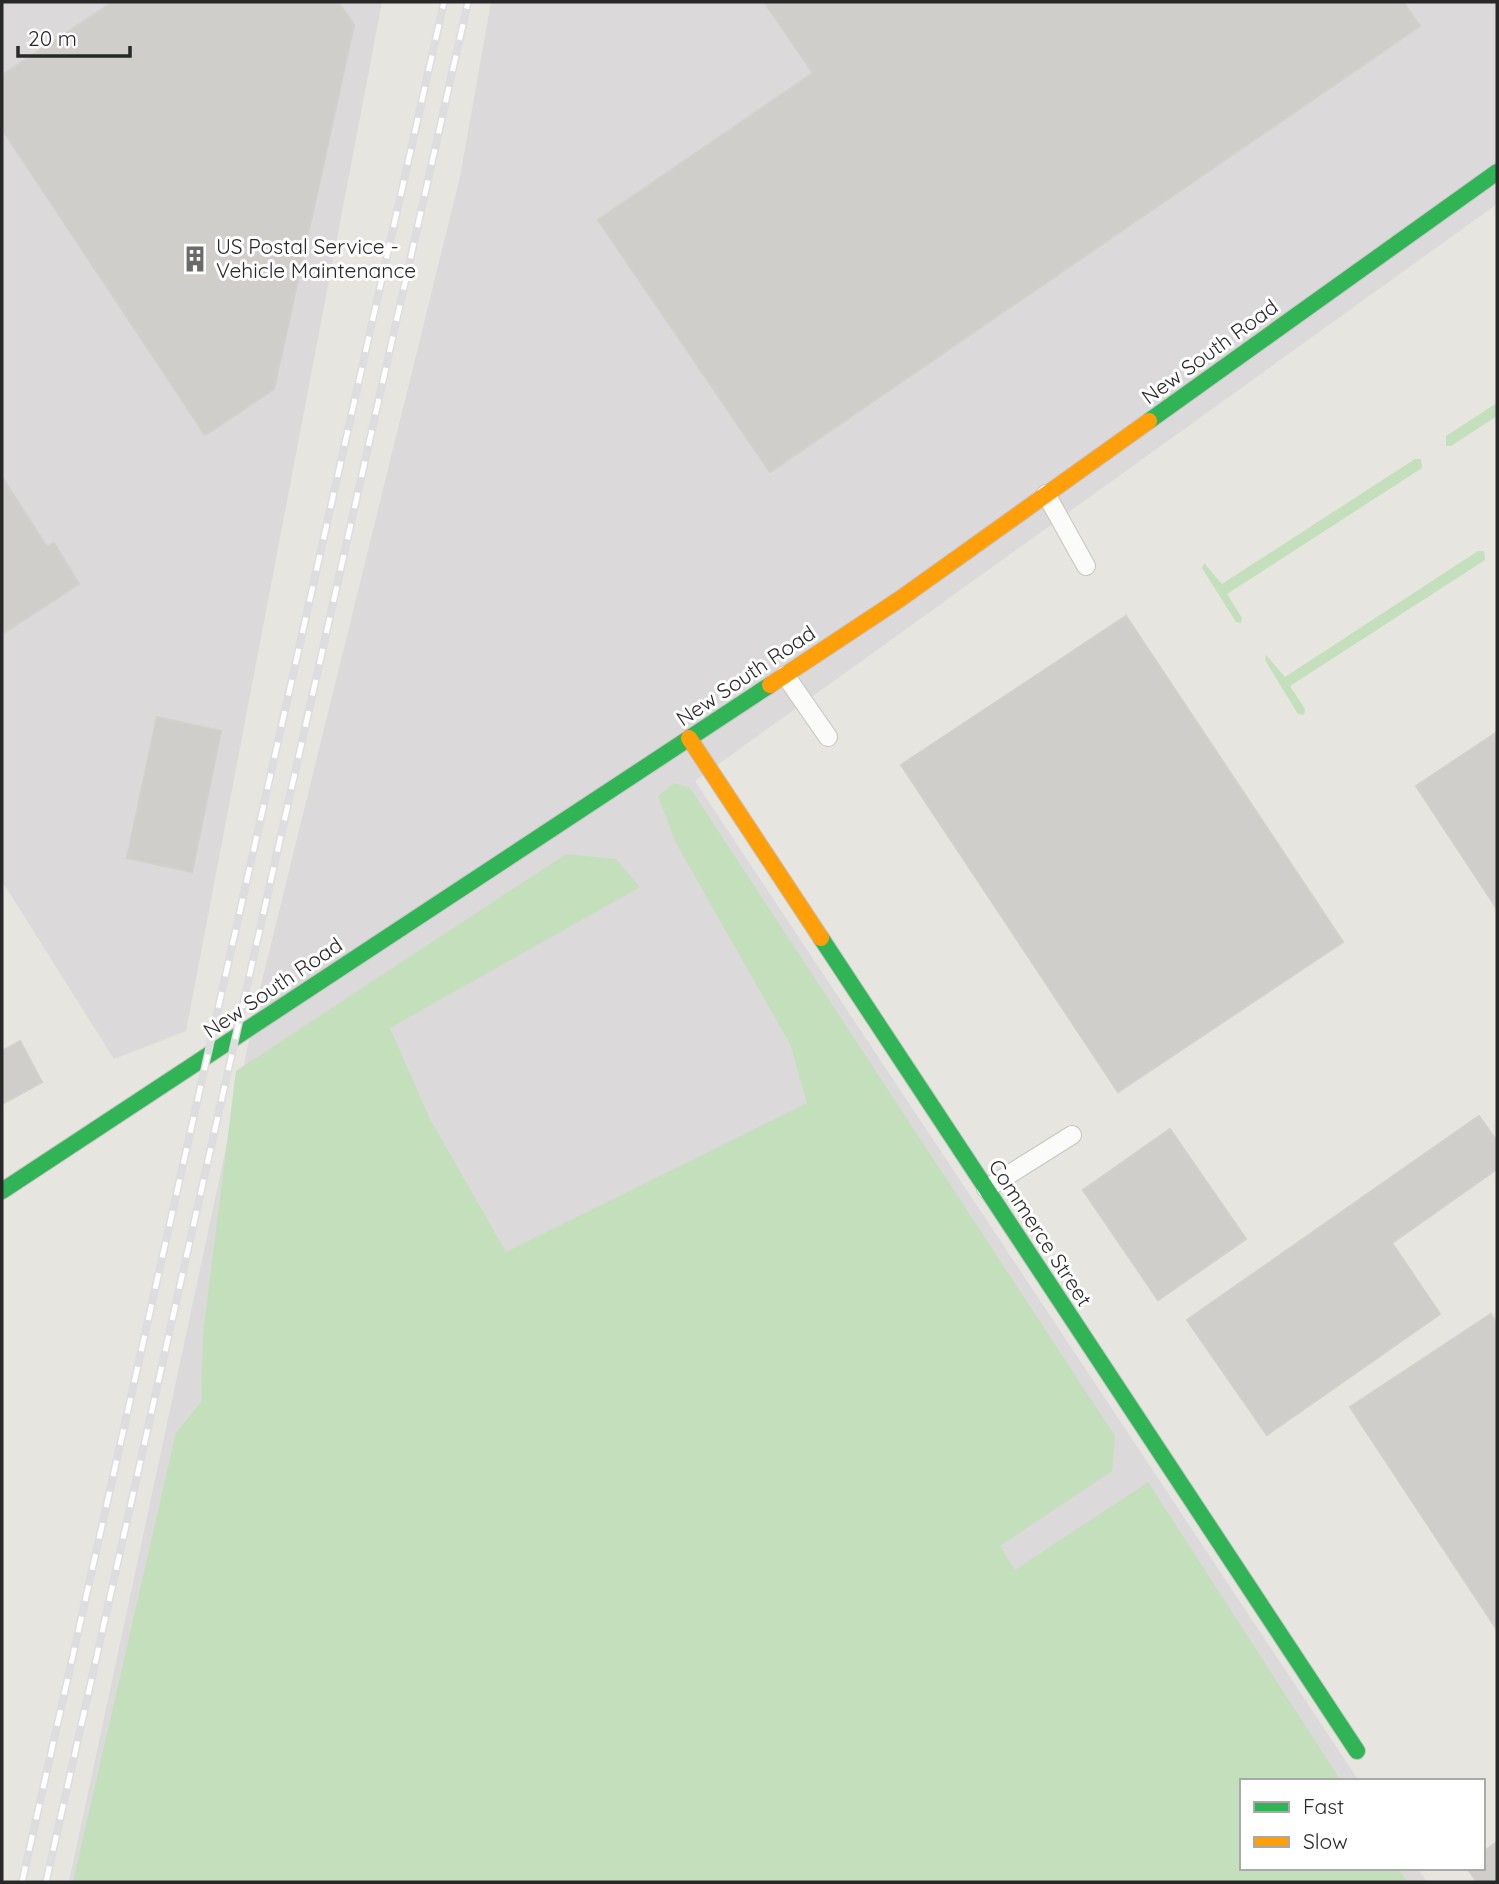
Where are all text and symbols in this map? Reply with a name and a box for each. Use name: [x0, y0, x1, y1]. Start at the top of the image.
scale bar: [18, 14, 130, 58]
text: 20 m: [28, 25, 77, 51]
place label: US Postal Service - Vehicle Maintenance: [216, 233, 416, 283]
building icon: US Postal Service - Vehicle Maintenance: [180, 244, 210, 274]
street label: New South Road: [1136, 293, 1283, 409]
street label: New South Road: [671, 619, 820, 731]
street label: New South Road: [198, 931, 347, 1043]
street label: Commerce Street: [984, 1154, 1098, 1311]
legend: [1240, 1779, 1485, 1870]
text: Fast: [1303, 1793, 1344, 1819]
text: Slow: [1303, 1828, 1348, 1854]

